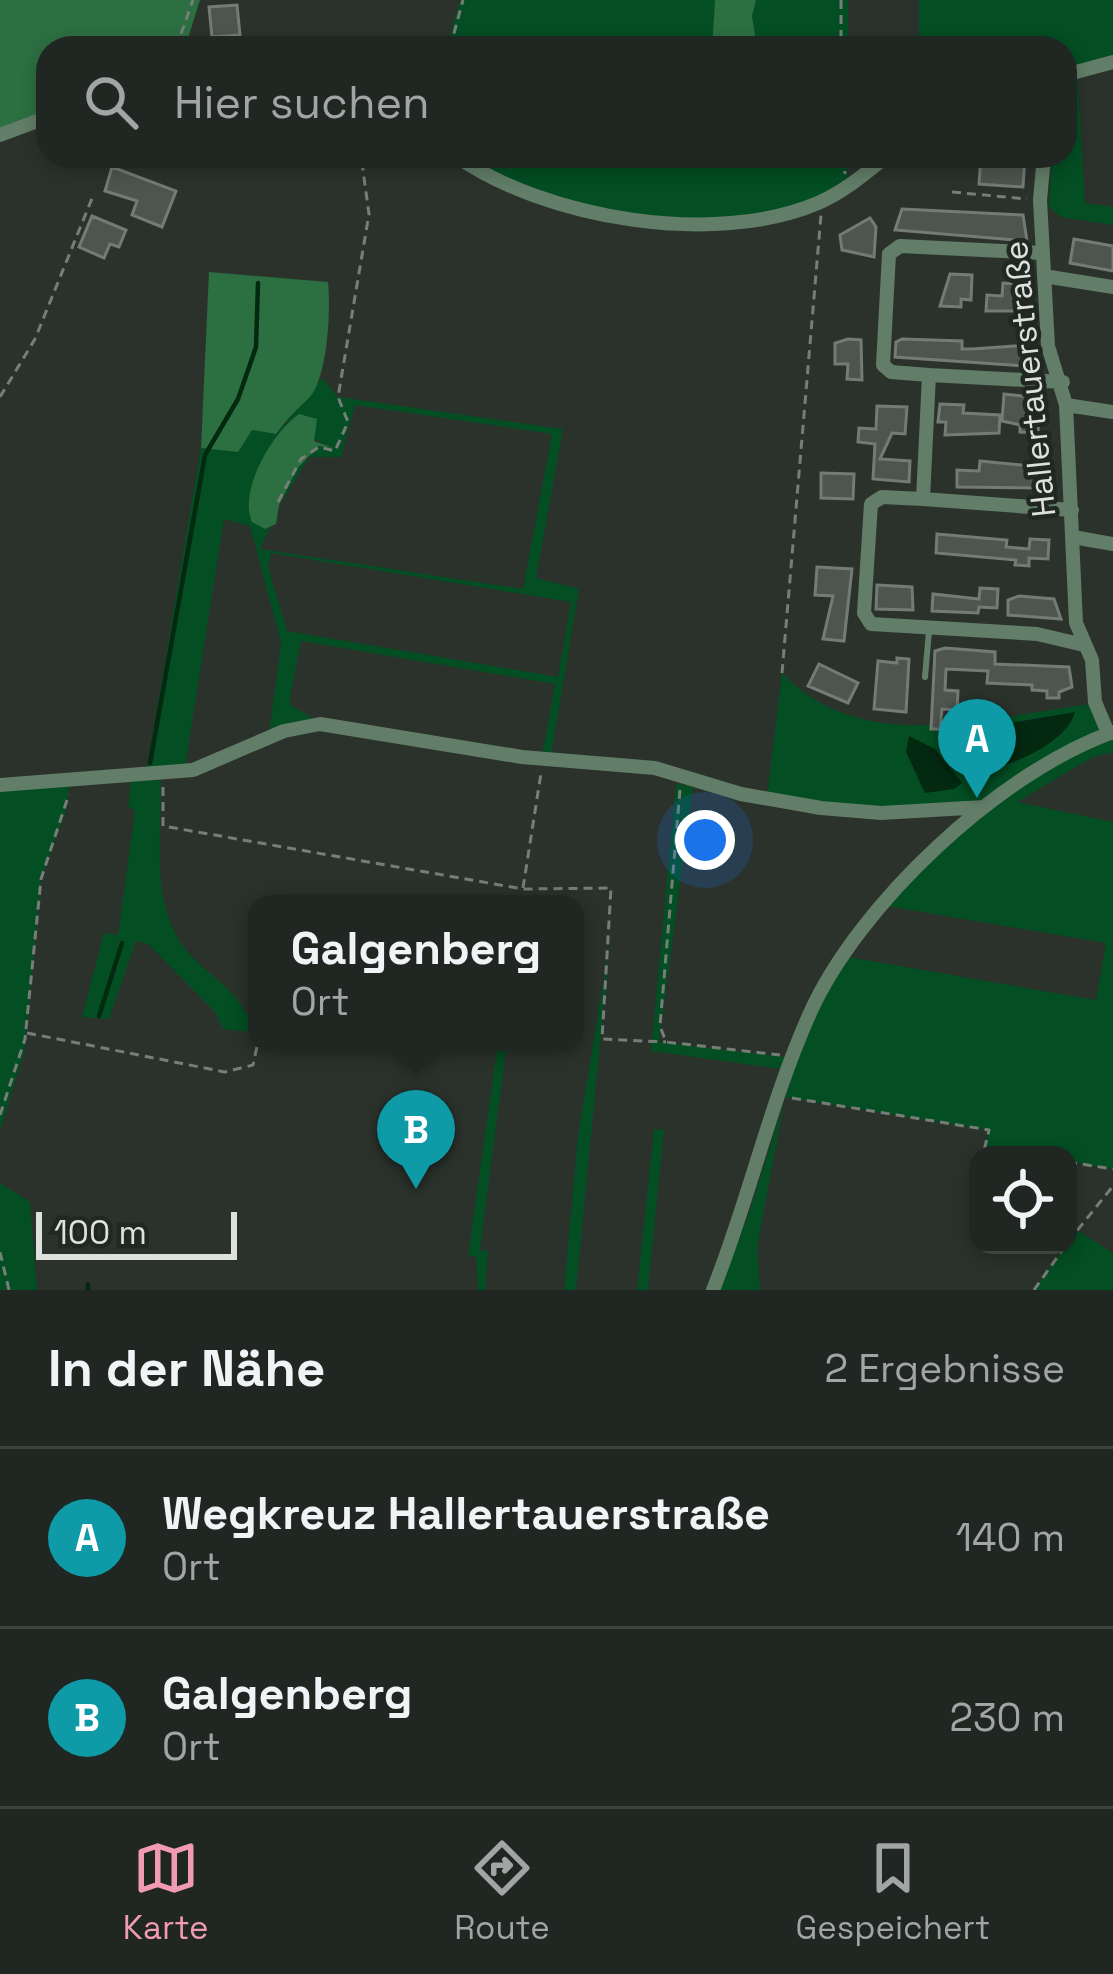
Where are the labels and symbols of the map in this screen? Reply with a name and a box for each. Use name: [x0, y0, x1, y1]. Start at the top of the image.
street label: Hallertauerstraße: [995, 239, 1065, 519]
pin: A: [938, 699, 1016, 798]
your location: [675, 810, 735, 870]
pin: B: [377, 1090, 455, 1189]
scale bar: [36, 1206, 237, 1259]

